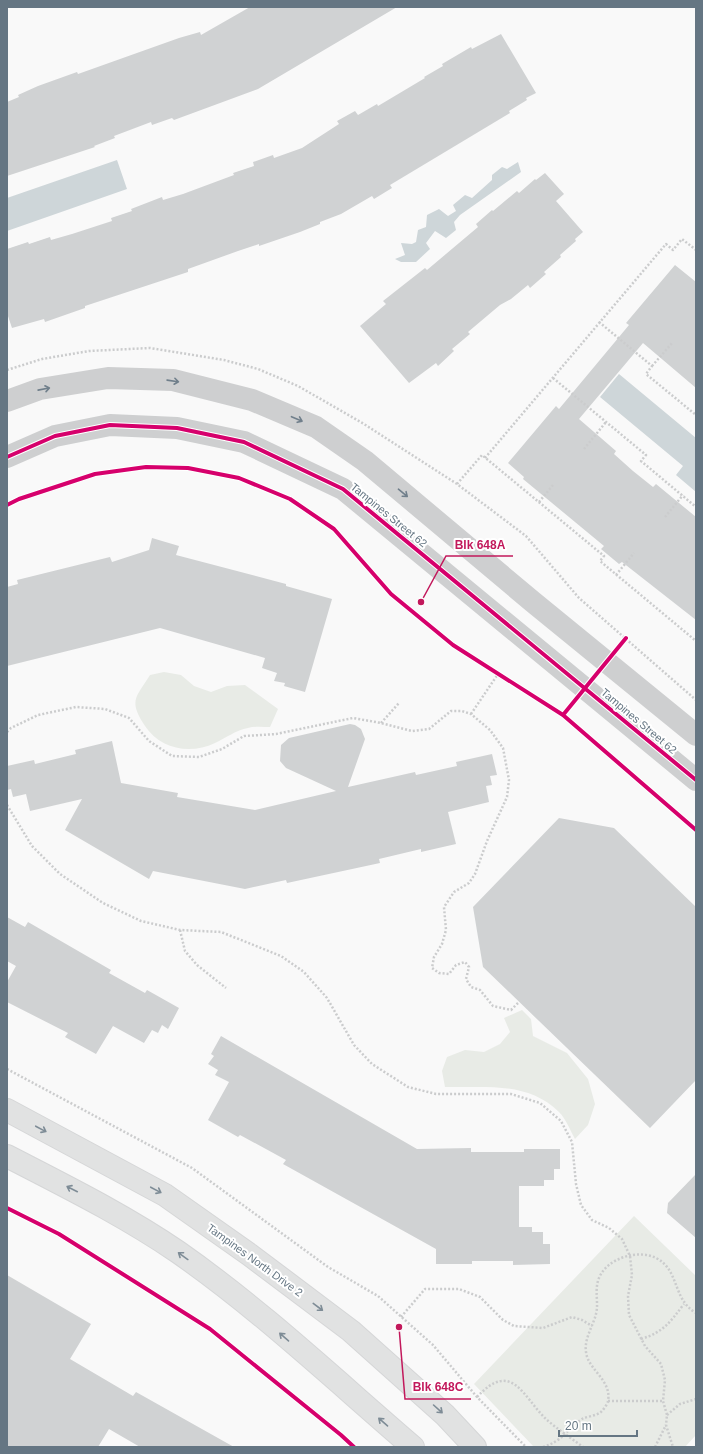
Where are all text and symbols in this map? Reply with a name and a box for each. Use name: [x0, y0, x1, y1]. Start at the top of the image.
one-way arrow: [166, 377, 179, 385]
one-way arrow: [37, 384, 50, 392]
one-way arrow: [290, 416, 302, 423]
street label: Tampines Street 62: [348, 481, 430, 549]
one-way arrow: [397, 488, 408, 497]
callout: Blk 648A: [446, 532, 513, 556]
text: Blk 648A: [455, 538, 506, 552]
street label: Tampines Street 62: [599, 686, 679, 756]
one-way arrow: [35, 1125, 47, 1133]
one-way arrow: [66, 1185, 78, 1192]
one-way arrow: [150, 1187, 162, 1194]
street label: Tampines North Drive 2: [205, 1221, 305, 1299]
one-way arrow: [177, 1252, 188, 1260]
one-way arrow: [313, 1302, 324, 1311]
one-way arrow: [280, 1333, 290, 1342]
callout: Blk 648C: [405, 1375, 471, 1399]
text: Blk 648C: [413, 1380, 464, 1394]
one-way arrow: [433, 1405, 443, 1414]
scale bar: [559, 1412, 637, 1438]
one-way arrow: [378, 1417, 388, 1426]
text: 20 m: [565, 1419, 592, 1433]

